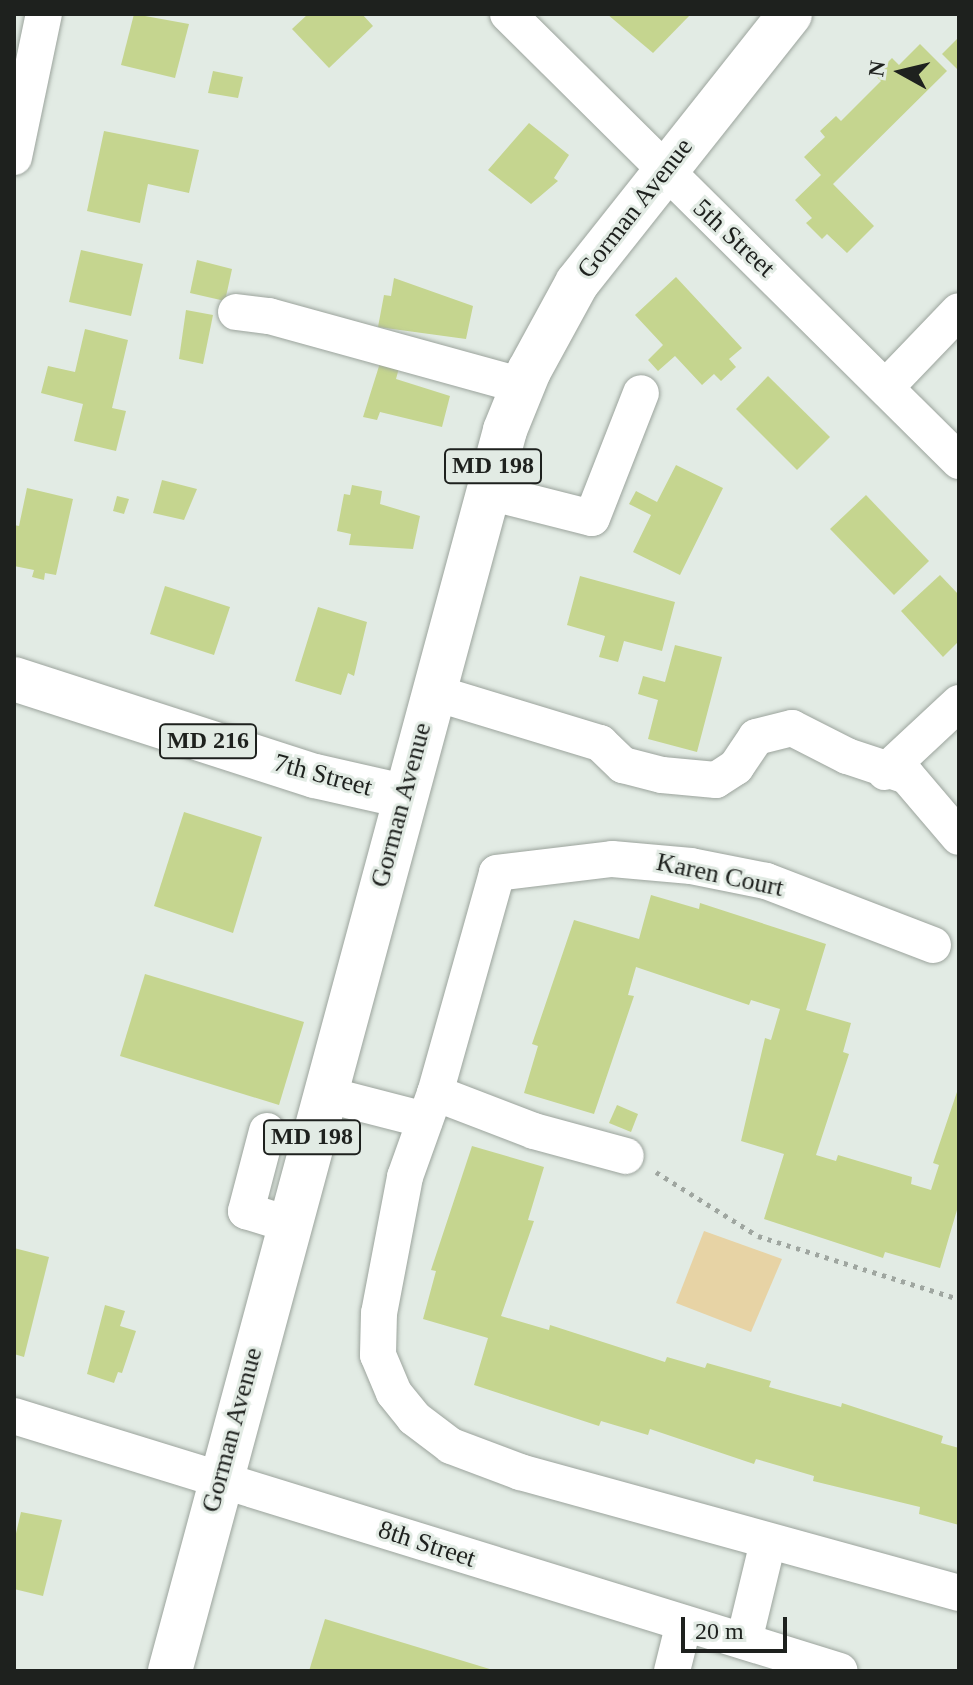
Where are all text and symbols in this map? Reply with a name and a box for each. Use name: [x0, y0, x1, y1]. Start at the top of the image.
north arrow: [861, 32, 941, 112]
text: N: [863, 59, 890, 78]
street label: Gorman Avenue: [570, 131, 700, 285]
street label: 5th Street: [687, 192, 781, 284]
road number: MD 198: [443, 446, 543, 486]
street label: Gorman Avenue: [364, 719, 438, 891]
road number: MD 216: [158, 721, 258, 761]
street label: 7th Street: [270, 747, 376, 803]
street label: Karen Court: [654, 846, 786, 904]
road number: MD 198: [262, 1117, 362, 1157]
street label: Gorman Avenue: [195, 1344, 269, 1516]
street label: 8th Street: [374, 1514, 480, 1574]
scale bar: [685, 1601, 791, 1651]
text: 20 m: [695, 1618, 744, 1644]

